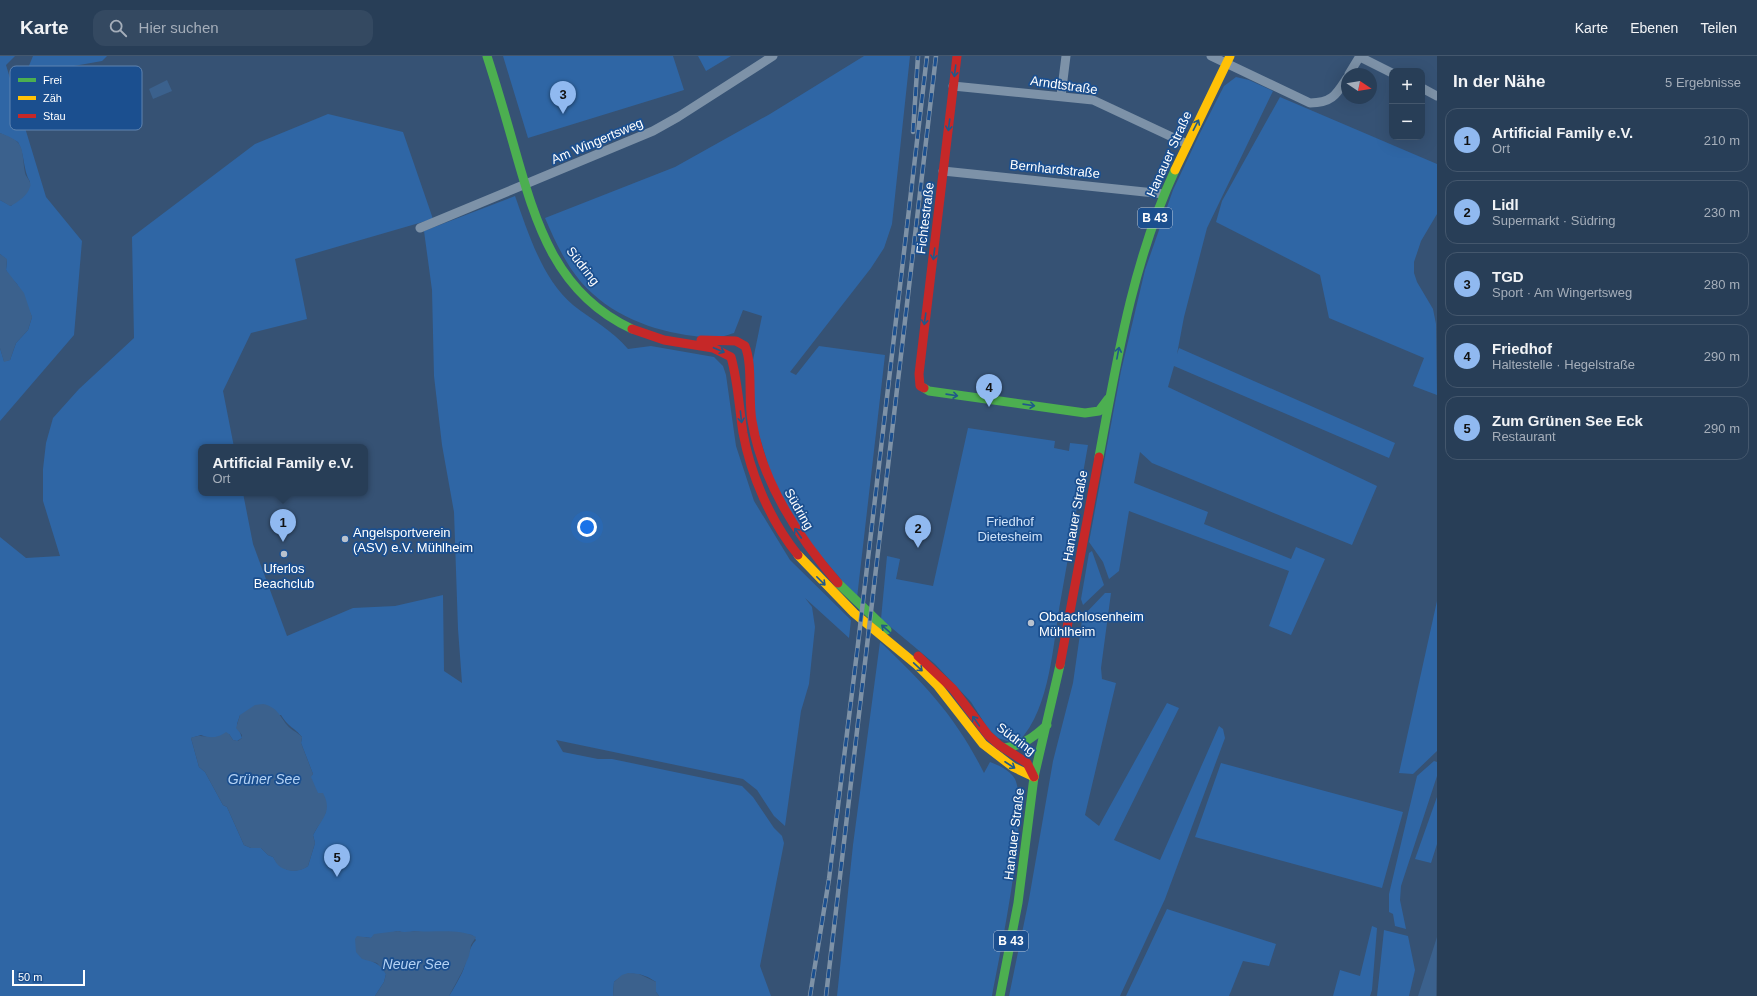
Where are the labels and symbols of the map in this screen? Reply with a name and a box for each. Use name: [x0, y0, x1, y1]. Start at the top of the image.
one-way arrow: [951, 64, 959, 77]
legend: [10, 66, 142, 130]
north arrow: [1341, 68, 1377, 104]
street label: Arndtstraße: [1029, 73, 1099, 97]
text: Frei: [43, 74, 62, 86]
pin: 3: [550, 81, 576, 114]
text: Zäh: [43, 92, 62, 104]
street label: Hanauer Straße: [1143, 109, 1195, 199]
text: Stau: [43, 110, 66, 122]
street label: Am Wingertsweg: [549, 115, 645, 167]
one-way arrow: [945, 118, 953, 131]
one-way arrow: [1193, 119, 1200, 131]
street label: Bernhardstraße: [1009, 157, 1101, 181]
street label: Fichtestraße: [913, 181, 937, 255]
road number: B 43: [1138, 208, 1172, 228]
street label: Südring: [563, 244, 603, 288]
one-way arrow: [930, 247, 937, 260]
one-way arrow: [922, 312, 929, 325]
one-way arrow: [713, 347, 725, 355]
one-way arrow: [1114, 347, 1122, 360]
pin: 4: [976, 374, 1002, 407]
one-way arrow: [945, 391, 958, 399]
one-way arrow: [1022, 401, 1035, 409]
one-way arrow: [737, 410, 745, 423]
street label: Hanauer Straße: [1060, 469, 1090, 563]
street label: Südring: [781, 486, 817, 532]
pin: 1: [270, 509, 296, 542]
park label: Friedhof Dietesheim: [977, 514, 1043, 544]
pin: 2: [905, 515, 931, 548]
your location: [577, 517, 597, 537]
place label: Angelsportverein (ASV) e.V. Mühlheim: [353, 525, 473, 555]
one-way arrow: [794, 528, 802, 539]
marker: Angelsportverein (ASV) e.V. Mühlheim: [340, 534, 350, 544]
marker: Uferlos Beachclub: [279, 549, 289, 559]
place label: Uferlos Beachclub: [254, 561, 314, 591]
one-way arrow: [816, 576, 826, 586]
place label: Obdachlosenheim Mühlheim: [1039, 609, 1144, 639]
marker: Obdachlosenheim Mühlheim: [1026, 618, 1036, 628]
one-way arrow: [880, 624, 891, 633]
one-way arrow: [913, 662, 923, 671]
one-way arrow: [972, 715, 980, 726]
street label: Südring: [994, 720, 1038, 758]
one-way arrow: [1004, 761, 1015, 769]
water label: Grüner See: [228, 771, 300, 787]
street label: Hanauer Straße: [1001, 787, 1027, 881]
pin: 5: [324, 844, 350, 877]
road number: B 43: [994, 931, 1028, 951]
water label: Neuer See: [383, 956, 450, 972]
scale bar: [12, 968, 85, 987]

